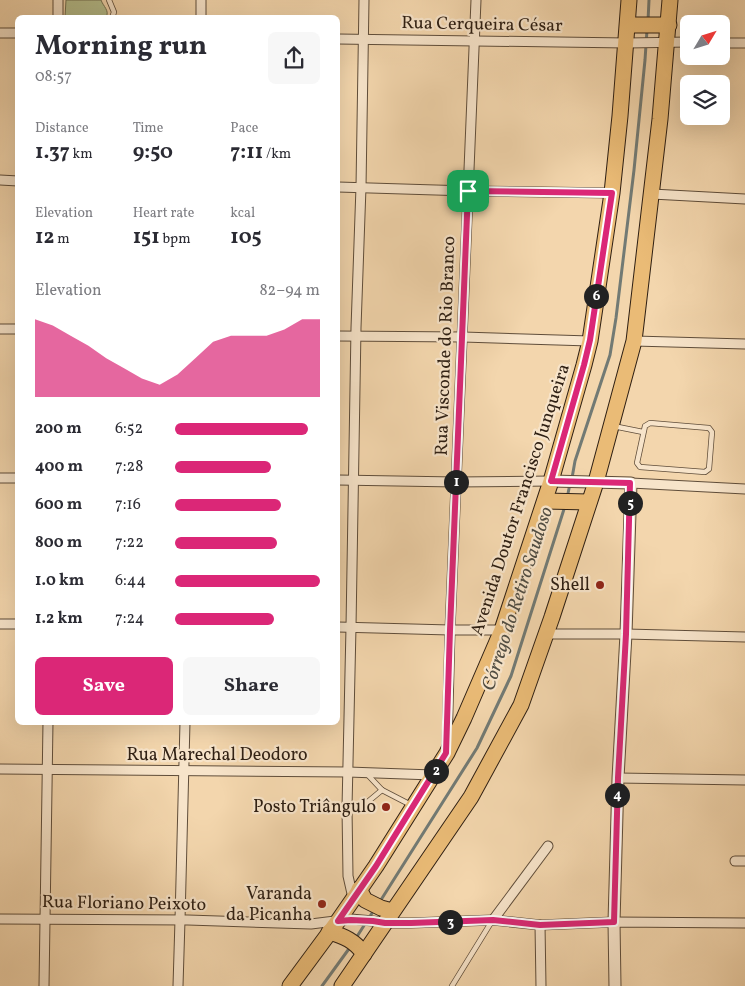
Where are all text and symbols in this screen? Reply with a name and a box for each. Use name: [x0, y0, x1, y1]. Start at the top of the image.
street label: Rua Cerqueira César: [401, 11, 563, 39]
north arrow: [680, 15, 730, 65]
map controls: [680, 15, 730, 125]
text: Morning run: [35, 27, 207, 66]
button: share: [268, 32, 320, 84]
text: 08:57: [35, 66, 72, 88]
button: layers: [680, 75, 730, 125]
text: Distance: [35, 119, 89, 138]
text: Time: [133, 119, 163, 138]
text: Pace: [230, 119, 258, 138]
text: 1.37: [35, 138, 70, 167]
text: 9:50: [133, 138, 173, 167]
text: 7:11: [230, 138, 263, 167]
text: km: [70, 145, 93, 164]
text: /km: [263, 145, 291, 164]
pin: [447, 170, 489, 212]
icon: arrive: [454, 177, 482, 205]
text: Elevation: [35, 204, 93, 223]
text: Heart rate: [133, 204, 194, 223]
text: kcal: [230, 204, 255, 223]
text: 12: [35, 223, 54, 252]
text: 151: [133, 223, 160, 252]
text: 105: [230, 223, 262, 252]
text: m: [54, 230, 70, 249]
text: bpm: [160, 230, 191, 249]
street label: Rua Visconde do Rio Branco: [430, 236, 462, 456]
text: Elevation: [35, 280, 102, 302]
text: 82–94 m: [259, 280, 320, 302]
pin: 6: [584, 284, 608, 308]
text: 6: [593, 287, 600, 306]
street label: Avenida Doutor Francisco Junqueira: [465, 361, 577, 639]
text: 200 m: [35, 418, 82, 440]
text: 6:52: [115, 418, 143, 440]
text: 400 m: [35, 456, 83, 478]
text: 7:28: [115, 456, 143, 478]
pin: 1: [444, 470, 468, 494]
text: 1: [454, 473, 459, 492]
pin: 5: [618, 490, 642, 516]
text: 600 m: [35, 494, 82, 516]
text: 7:16: [115, 494, 141, 516]
text: 5: [627, 494, 634, 513]
water label: Córrego do Retiro Saudoso: [476, 503, 560, 694]
text: 800 m: [35, 532, 82, 554]
text: 7:22: [115, 532, 144, 554]
text: 1.0 km: [35, 570, 84, 592]
text: 6:44: [115, 570, 146, 592]
place label: Shell: [550, 573, 590, 598]
marker: Shell: [594, 579, 606, 591]
text: 1.2 km: [35, 608, 83, 630]
text: 7:24: [115, 608, 144, 630]
button: Save: [35, 657, 173, 715]
button: Share: [183, 657, 320, 715]
street label: Rua Marechal Deodoro: [126, 743, 308, 768]
pin: 2: [424, 758, 448, 784]
text: 2: [433, 762, 440, 781]
pin: 4: [604, 782, 630, 808]
text: 4: [613, 786, 622, 805]
place label: Posto Triângulo: [253, 795, 376, 820]
marker: Posto Triângulo: [380, 801, 392, 813]
place label: Varanda da Picanha: [226, 882, 312, 928]
street label: Rua Floriano Peixoto: [42, 890, 206, 918]
marker: Varanda da Picanha: [316, 898, 328, 910]
pin: 3: [438, 910, 462, 934]
text: 3: [447, 913, 454, 932]

